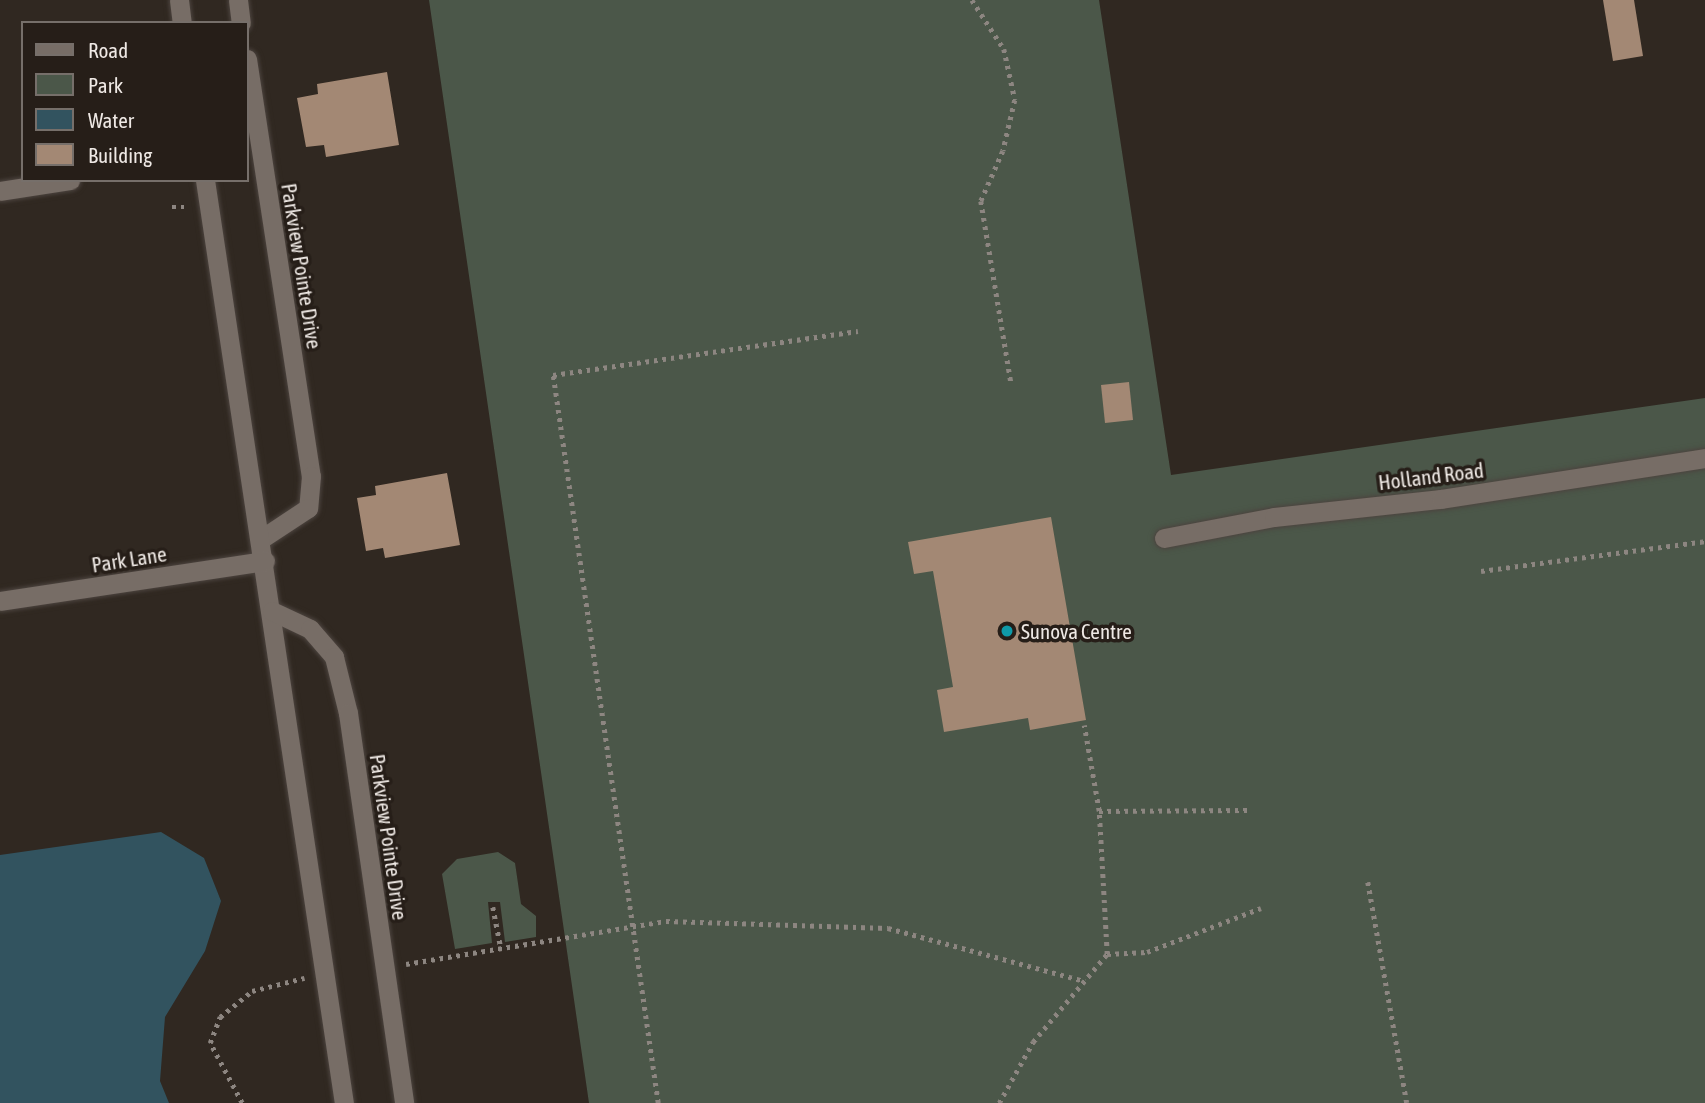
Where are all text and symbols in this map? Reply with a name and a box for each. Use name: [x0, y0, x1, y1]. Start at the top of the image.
legend: [21, 21, 248, 182]
text: Road: [88, 38, 128, 62]
text: Park: [88, 73, 123, 97]
text: Water: [88, 108, 134, 132]
text: Building: [88, 143, 152, 167]
street label: Parkview Pointe Drive: [276, 181, 328, 351]
street label: Holland Road: [1377, 457, 1485, 495]
street label: Park Lane: [90, 541, 168, 577]
place label: Sunova Centre: [1021, 618, 1132, 644]
marker: Sunova Centre: [999, 623, 1015, 639]
street label: Parkview Pointe Drive: [365, 752, 413, 922]

